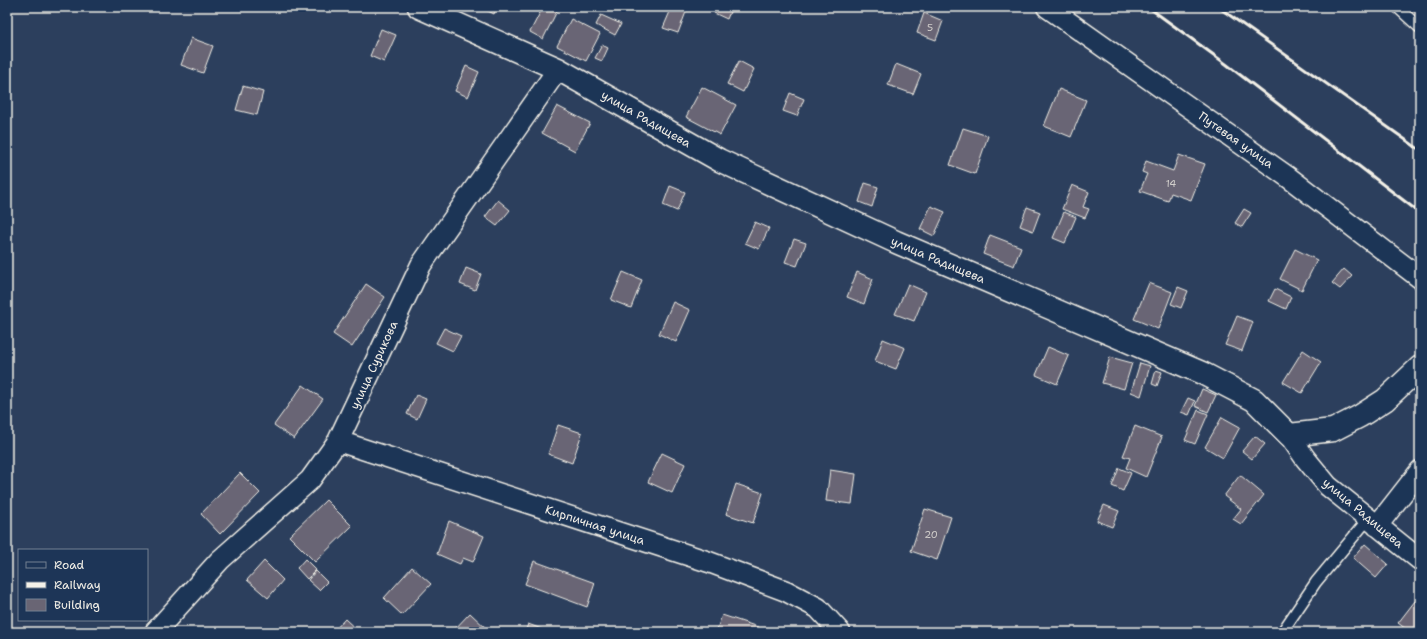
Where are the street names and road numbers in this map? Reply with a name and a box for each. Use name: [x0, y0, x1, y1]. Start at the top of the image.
street label: улица Радищева: [598, 87, 694, 151]
street label: Путевая улица: [1195, 108, 1277, 172]
street label: улица Радищева: [888, 233, 988, 287]
street label: улица Сурикова: [346, 318, 402, 412]
street label: улица Радищева: [1319, 474, 1407, 552]
street label: Кирпичная улица: [543, 501, 647, 549]

